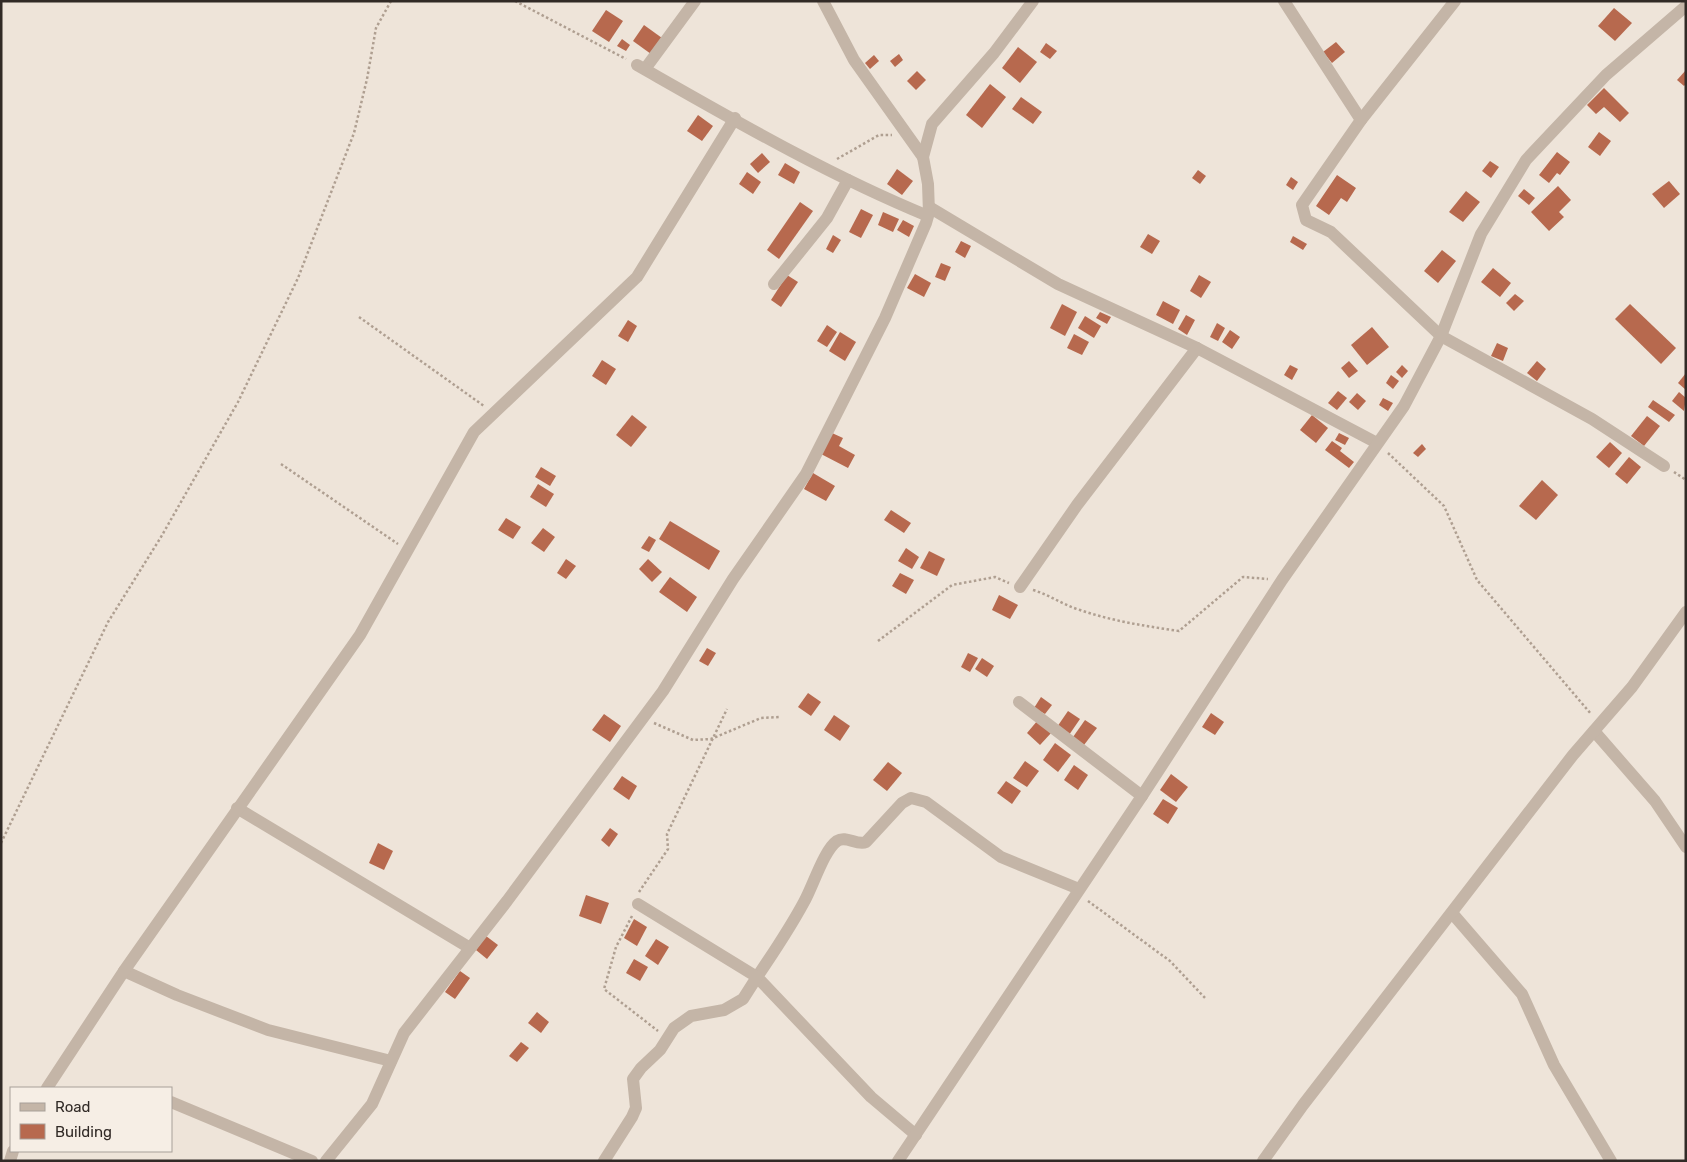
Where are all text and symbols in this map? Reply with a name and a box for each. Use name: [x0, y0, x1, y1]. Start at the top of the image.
legend: [10, 1087, 172, 1152]
text: Road: [55, 1098, 91, 1116]
text: Building: [55, 1123, 112, 1141]

